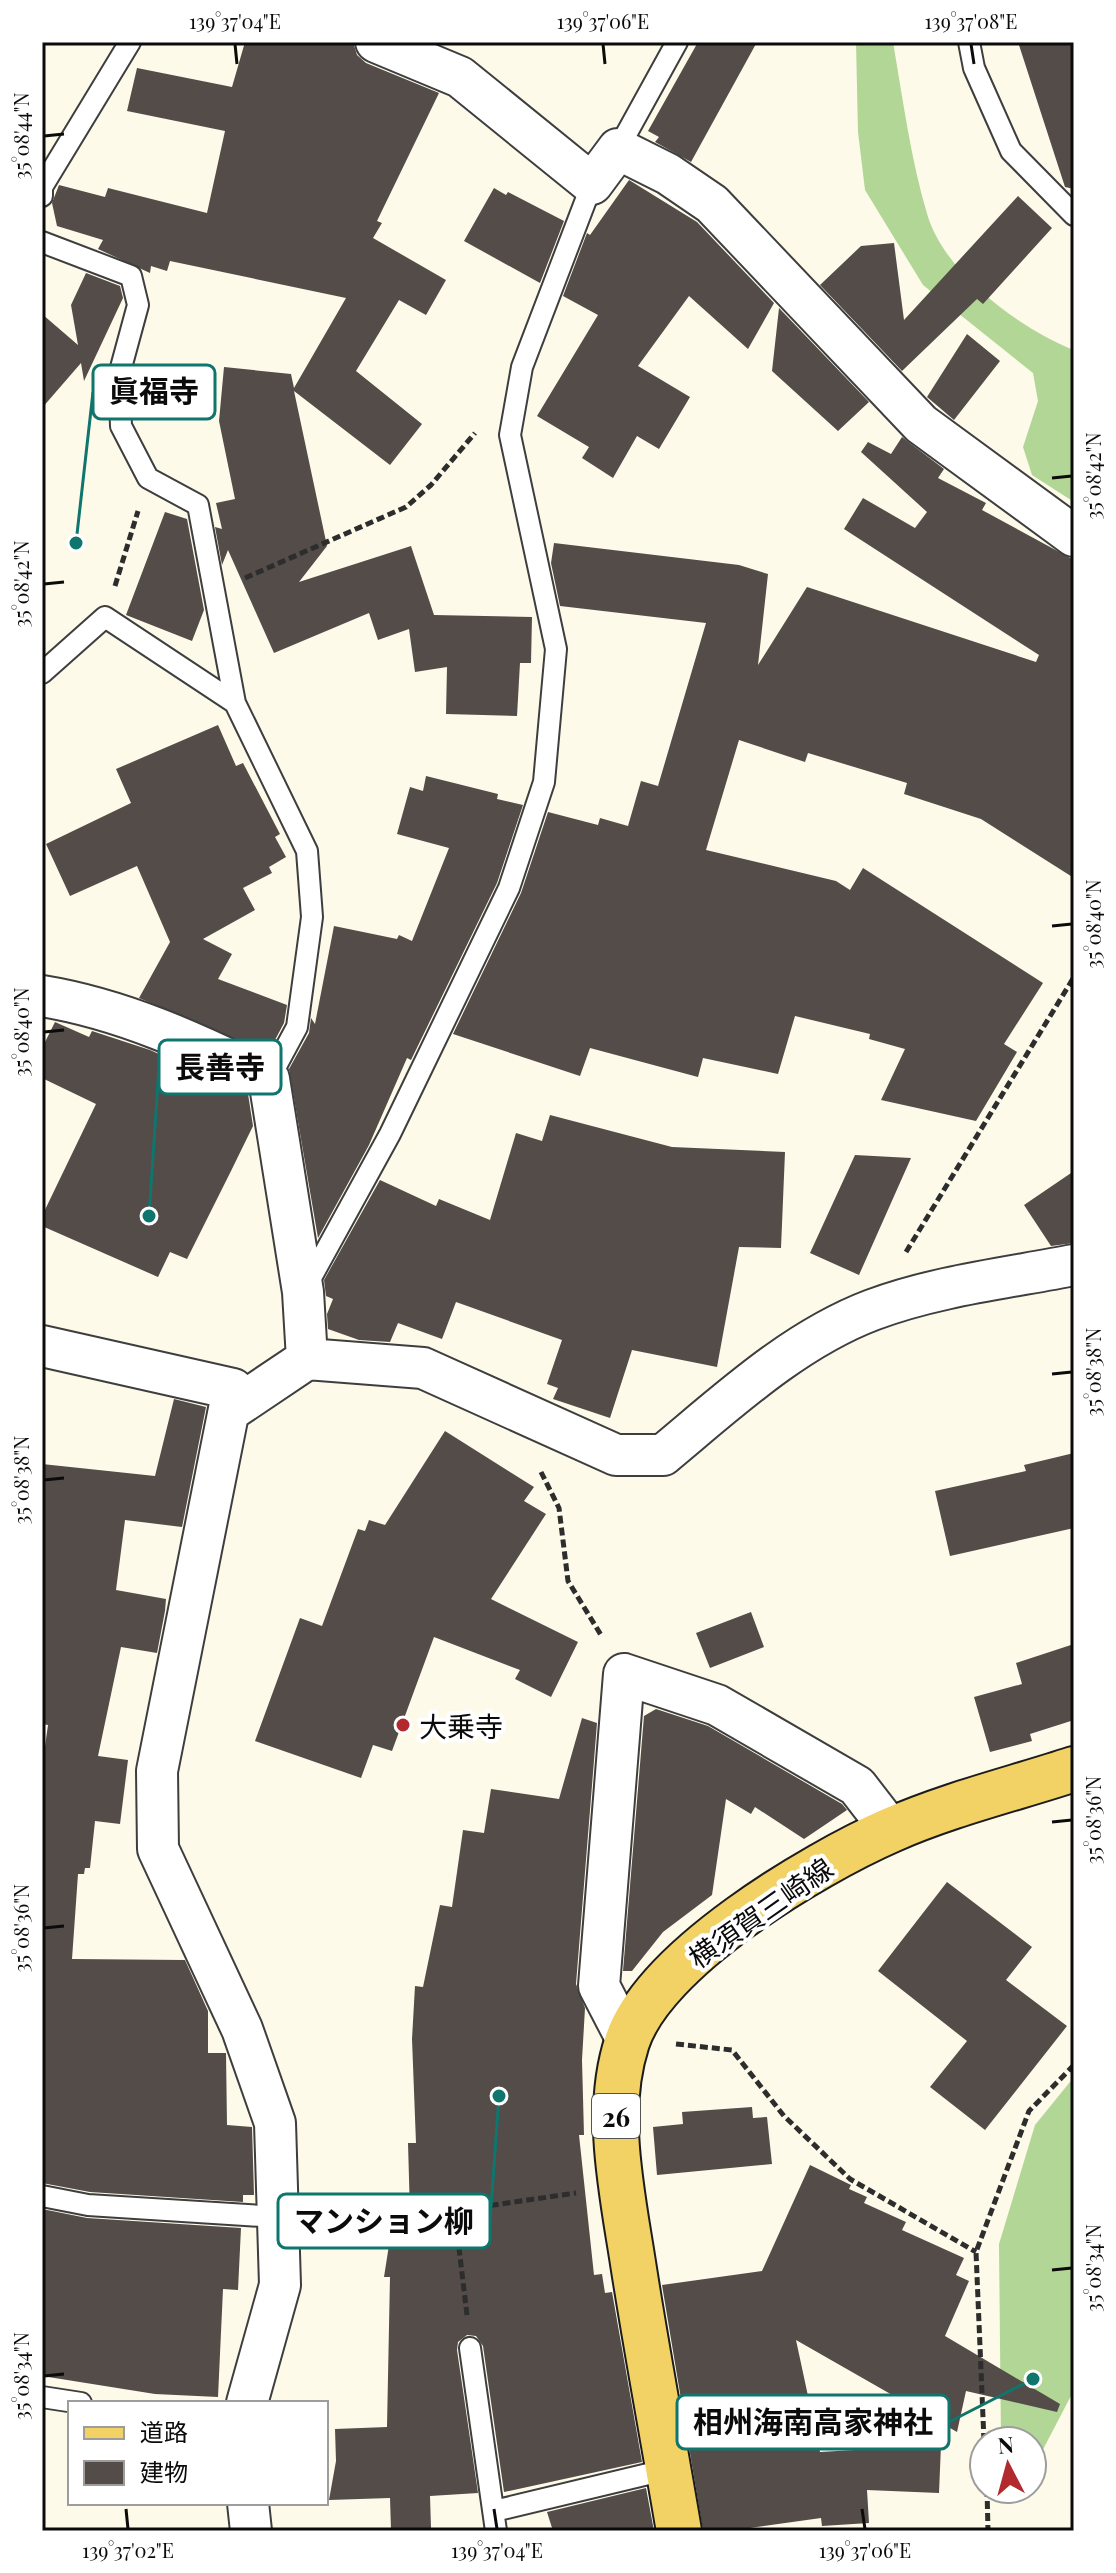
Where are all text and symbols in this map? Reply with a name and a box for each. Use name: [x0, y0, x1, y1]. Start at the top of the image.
text: 139°37'04"E: [189, 7, 281, 34]
text: 139°37'06"E: [557, 7, 649, 34]
text: 139°37'08"E: [925, 7, 1017, 34]
text: 35°08'44"N: [7, 92, 34, 180]
callout: 眞福寺: [93, 365, 215, 419]
text: 眞福寺: [109, 370, 199, 410]
text: 35°08'42"N: [1079, 432, 1106, 520]
text: 35°08'42"N: [7, 540, 34, 628]
text: 35°08'40"N: [1079, 879, 1106, 969]
text: 35°08'40"N: [7, 987, 34, 1077]
callout: 長善寺: [159, 1040, 281, 1094]
text: 長善寺: [175, 1046, 265, 1086]
text: 35°08'38"N: [1079, 1328, 1106, 1416]
text: 35°08'38"N: [7, 1436, 34, 1524]
place label: 大乗寺: [419, 1707, 503, 1744]
marker: 大乗寺: [394, 1716, 412, 1734]
text: 35°08'36"N: [1079, 1776, 1106, 1864]
street label: 横須賀三崎線: [681, 1849, 839, 1975]
text: 35°08'36"N: [7, 1884, 34, 1972]
road number: 26: [592, 2094, 640, 2138]
callout: マンション柳: [278, 2194, 490, 2248]
text: マンション柳: [294, 2200, 474, 2240]
text: 35°08'34"N: [1079, 2224, 1106, 2312]
text: 35°08'34"N: [7, 2332, 34, 2420]
callout: 相州海南高家神社: [677, 2395, 949, 2449]
legend: [68, 2401, 328, 2505]
text: 相州海南高家神社: [693, 2401, 933, 2441]
text: 道路: [140, 2415, 188, 2447]
north arrow: [968, 2425, 1048, 2505]
text: N: [996, 2428, 1015, 2460]
text: 建物: [140, 2455, 188, 2487]
text: 139°37'02"E: [82, 2536, 174, 2563]
text: 139°37'04"E: [451, 2536, 543, 2563]
text: 139°37'06"E: [819, 2536, 911, 2563]

